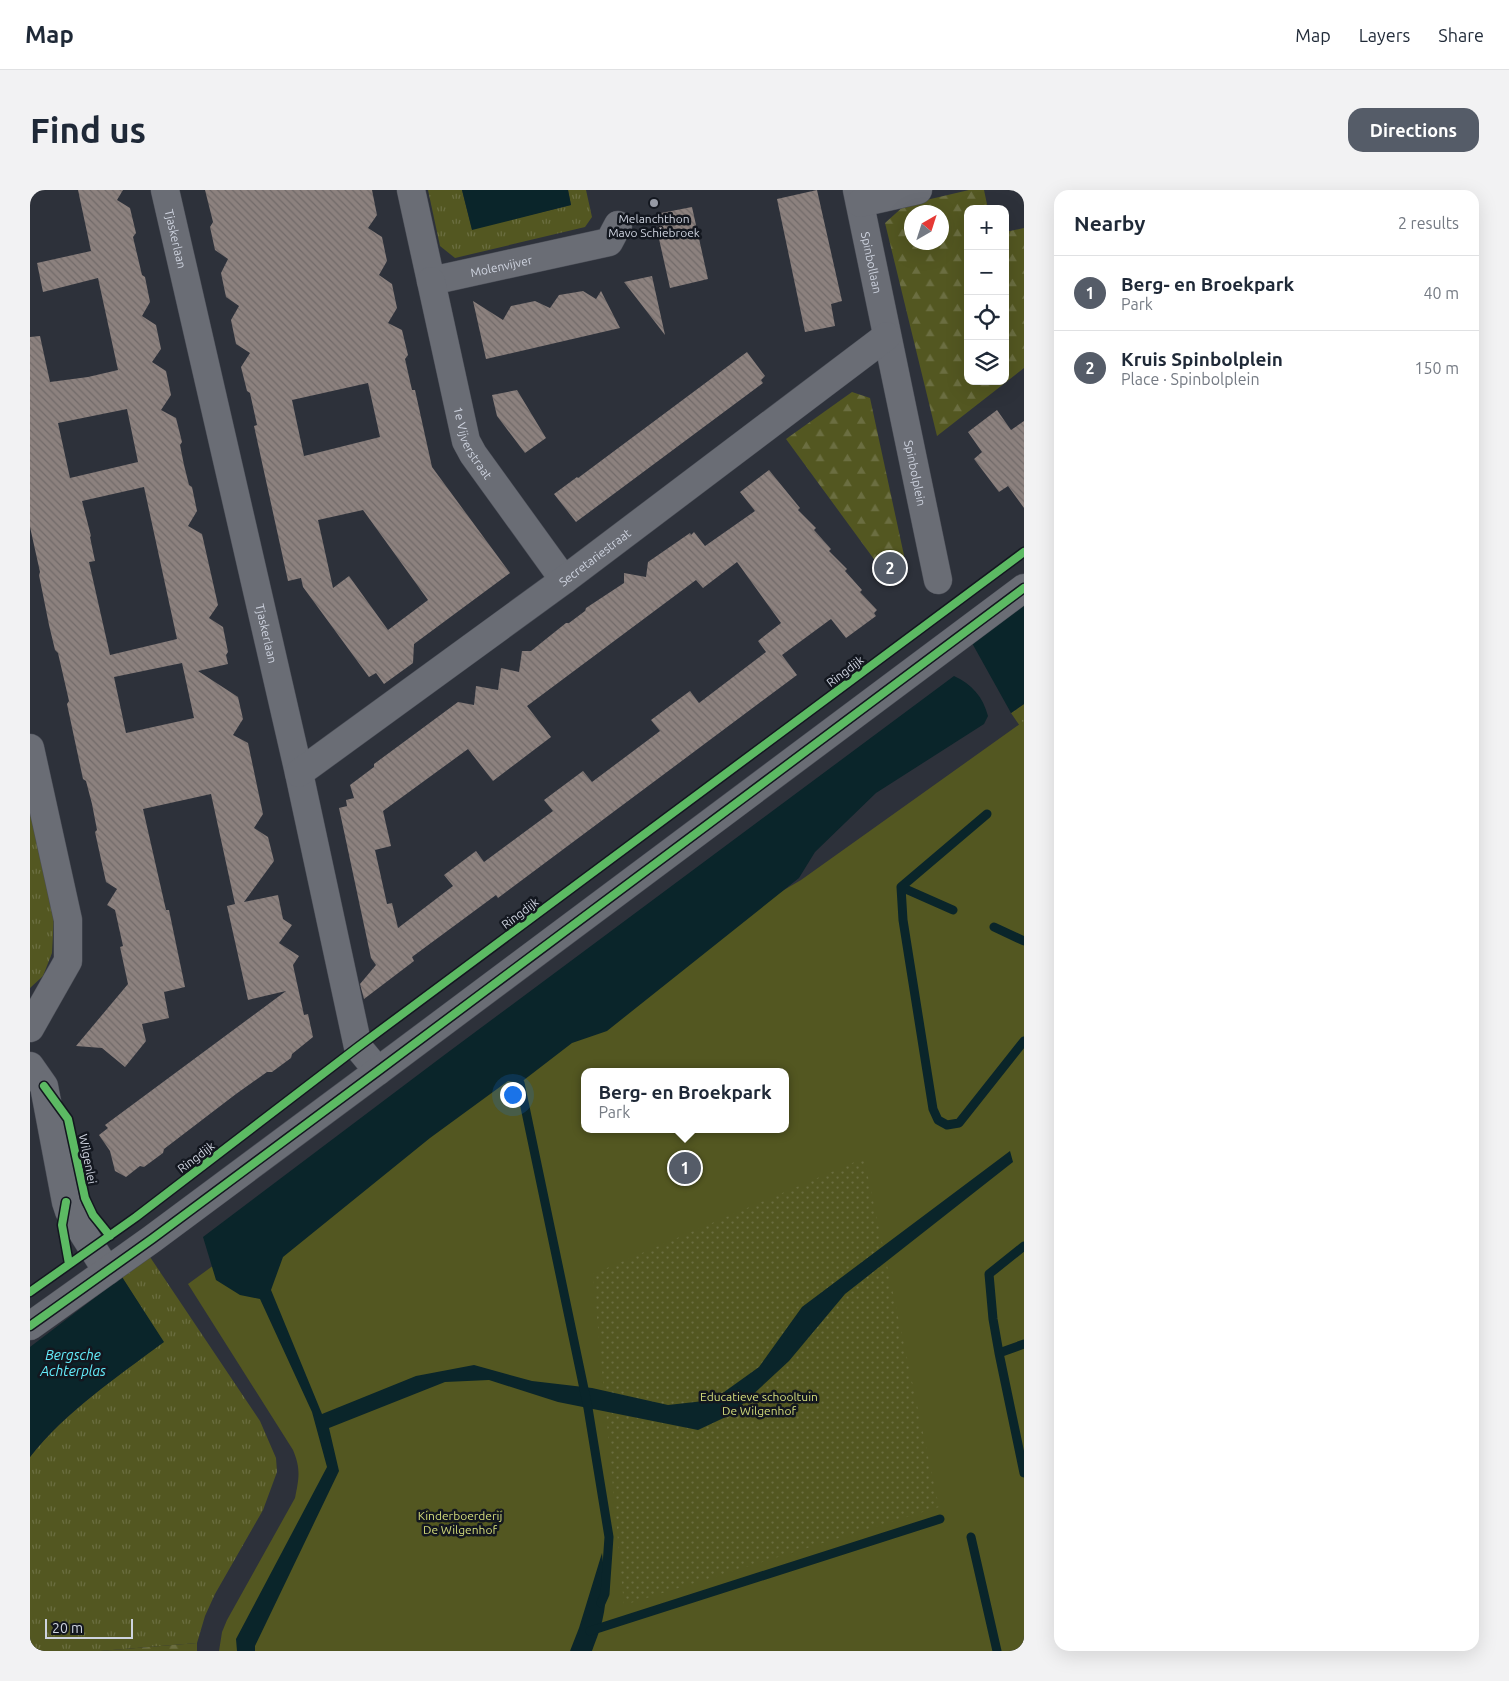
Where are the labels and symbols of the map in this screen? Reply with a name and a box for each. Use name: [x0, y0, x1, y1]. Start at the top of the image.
marker: Melanchthon Mavo Schiebroek: [648, 197, 660, 209]
north arrow: [904, 205, 949, 250]
street label: Tjaskerlaan: [163, 208, 189, 270]
place label: Melanchthon Mavo Schiebroek: [608, 212, 700, 239]
street label: Spinbollaan: [859, 230, 885, 294]
street label: Molenvijver: [469, 252, 534, 279]
street label: 1e Vijverstraat: [452, 405, 495, 481]
street label: Spinbolplein: [903, 439, 929, 507]
street label: Secretariestraat: [556, 526, 633, 588]
pin: 2: [874, 549, 906, 587]
street label: Tjaskerlaan: [254, 603, 280, 664]
street label: Ringdijk: [824, 653, 866, 689]
street label: Ringdijk: [499, 895, 541, 931]
your location: [500, 1082, 526, 1108]
street label: Wilgenlei: [77, 1133, 99, 1185]
street label: Ringdijk: [175, 1139, 217, 1175]
pin: 1: [669, 1149, 701, 1187]
water label: Bergsche Achterplas: [39, 1347, 106, 1379]
park label: Educatieve schooltuin De Wilgenhof: [700, 1390, 818, 1417]
park label: Kinderboerderij De Wilgenhof: [418, 1509, 502, 1536]
scale bar: [45, 1616, 132, 1639]

